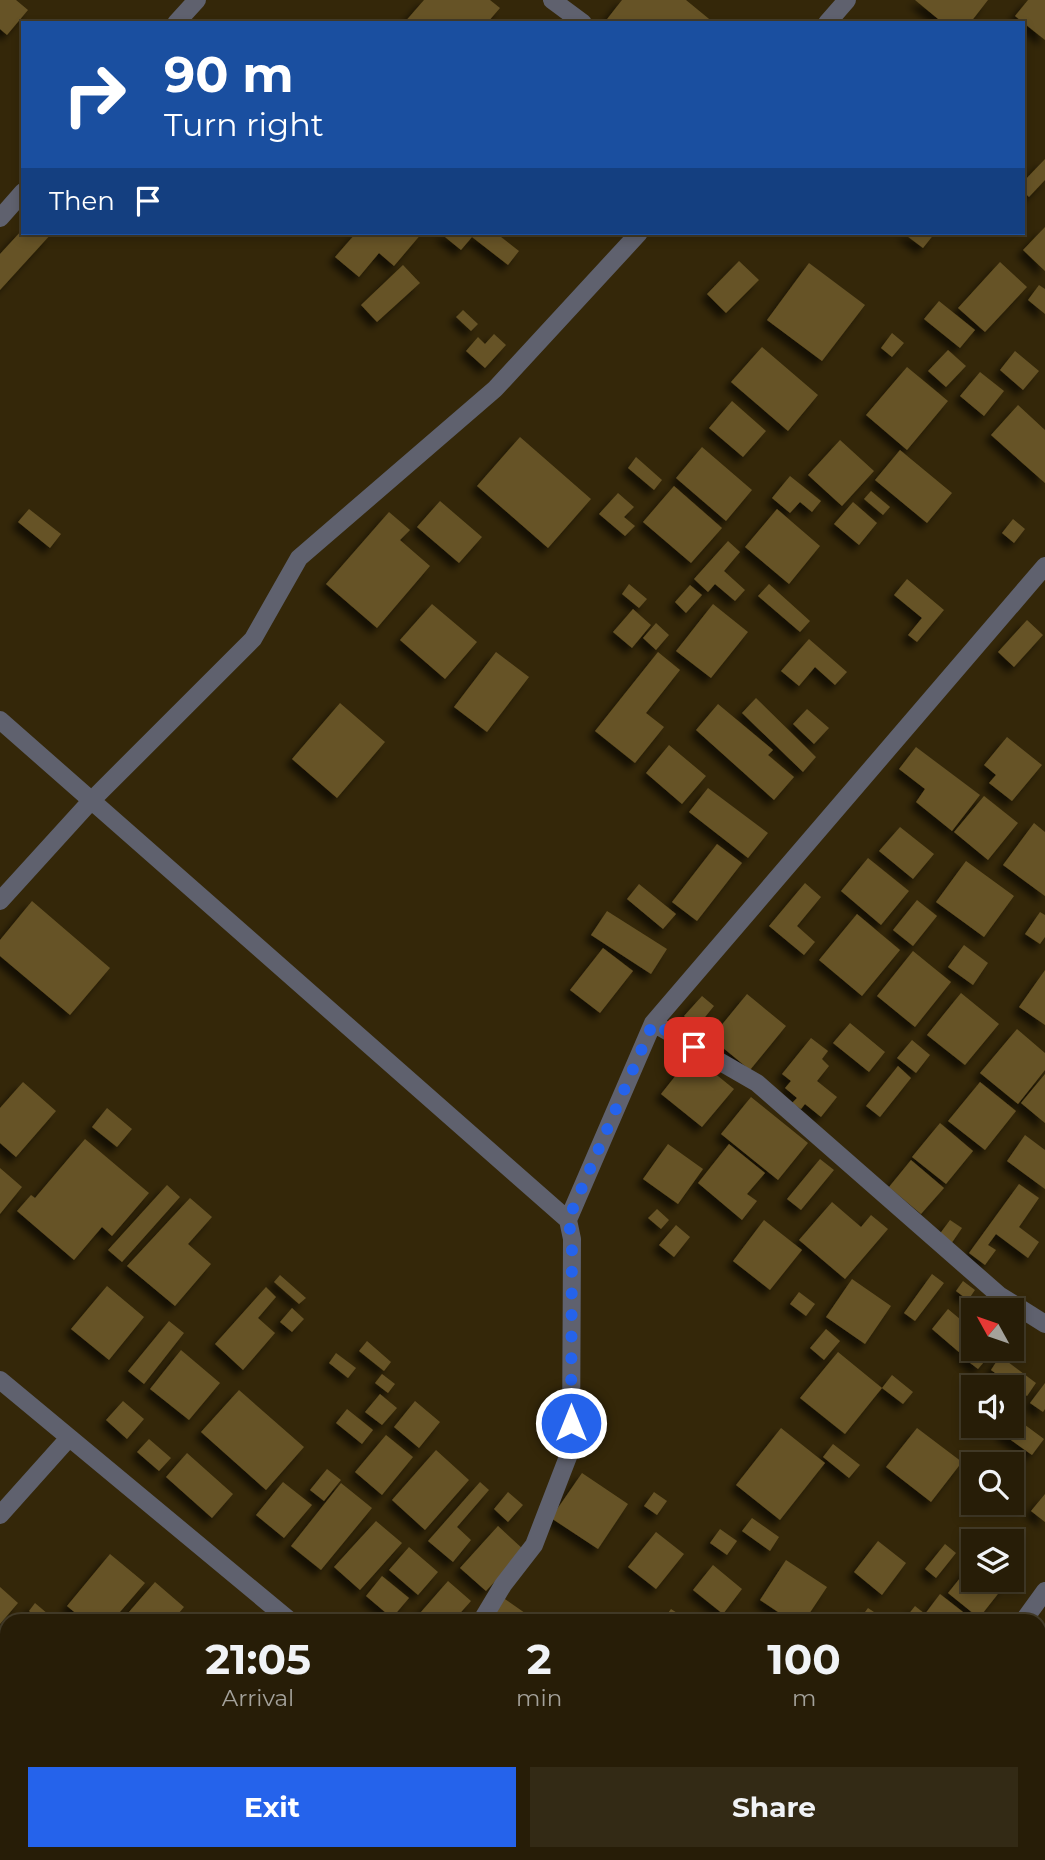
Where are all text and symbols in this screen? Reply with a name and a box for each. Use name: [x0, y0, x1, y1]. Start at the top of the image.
text: 90 m: [164, 45, 294, 104]
icon: right: [49, 49, 140, 140]
text: Turn right: [164, 105, 324, 144]
icon: arrive: [129, 182, 167, 220]
text: Then: [49, 185, 115, 217]
pin: [664, 1017, 724, 1077]
icon: arrive: [675, 1028, 713, 1066]
north arrow: [961, 1298, 1024, 1362]
map controls: [961, 1298, 1024, 1592]
button: sound: [961, 1375, 1024, 1438]
position arrow: [534, 1386, 608, 1460]
button: search: [961, 1452, 1024, 1515]
button: layers: [961, 1529, 1024, 1592]
text: 21:05: [205, 1633, 311, 1685]
text: 2: [527, 1633, 552, 1685]
text: 100: [767, 1633, 841, 1685]
text: Arrival: [222, 1684, 294, 1712]
text: min: [516, 1684, 562, 1712]
text: m: [792, 1684, 816, 1712]
button: Exit: [28, 1767, 516, 1847]
button: Share: [530, 1767, 1018, 1847]

